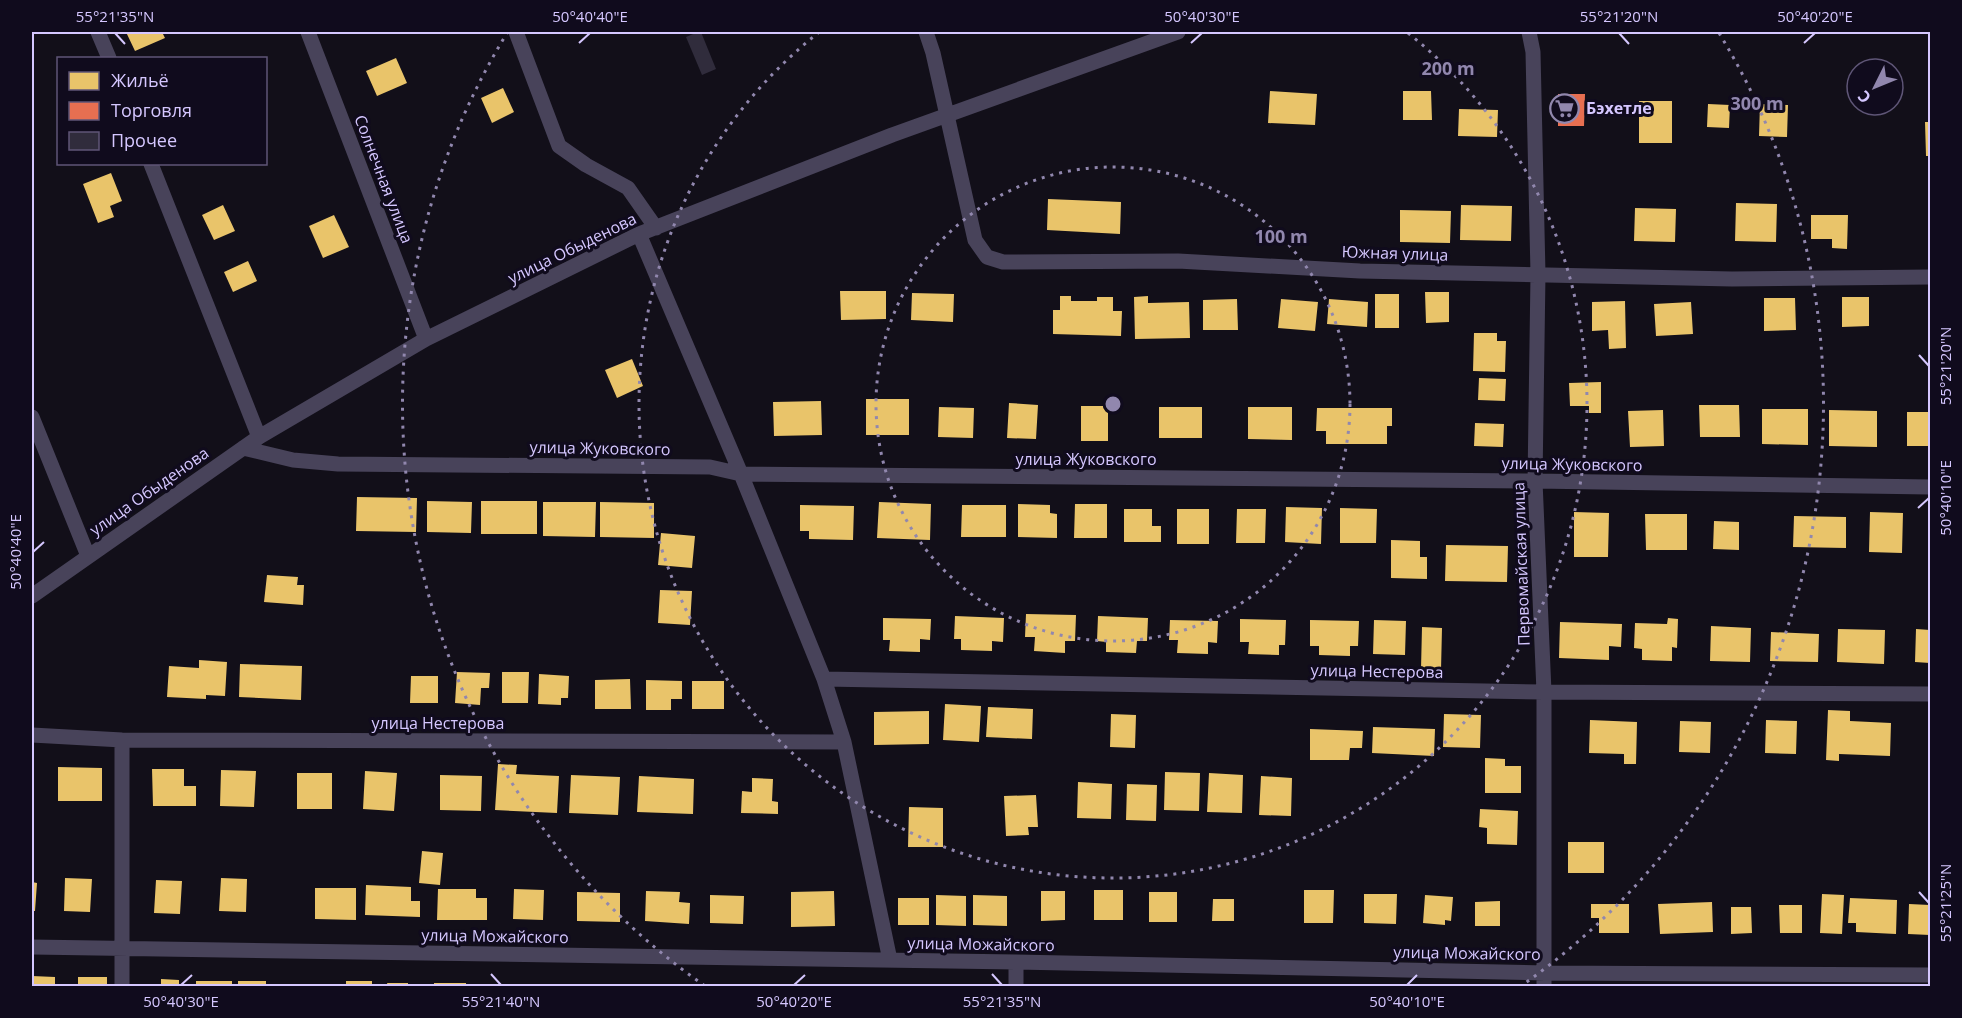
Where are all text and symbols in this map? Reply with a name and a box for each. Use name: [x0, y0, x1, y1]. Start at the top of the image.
text: 55°21'35"N: [76, 6, 154, 26]
text: 50°40'40"E: [552, 6, 628, 26]
text: 50°40'30"E: [1164, 6, 1240, 26]
text: 55°21'20"N: [1580, 6, 1658, 26]
text: 50°40'20"E: [1777, 6, 1853, 26]
text: 200 m: [1421, 56, 1475, 80]
legend: [57, 57, 267, 165]
north arrow: [1845, 57, 1905, 117]
text: Жильё: [111, 68, 169, 92]
text: С: [1853, 86, 1876, 108]
text: 300 m: [1730, 91, 1784, 115]
supermarket icon: Бэхетле: [1549, 92, 1581, 124]
place label: Бэхетле: [1586, 97, 1652, 119]
text: Торговля: [111, 98, 192, 122]
street label: Солнечная улица: [349, 112, 419, 246]
text: Прочее: [111, 128, 177, 152]
street label: улица Обыденова: [504, 207, 640, 289]
text: 100 m: [1254, 224, 1308, 248]
street label: Южная улица: [1341, 240, 1449, 266]
text: 55°21'20"N: [1935, 327, 1955, 405]
centre of rings: [1103, 394, 1123, 414]
street label: улица Жуковского: [529, 436, 671, 460]
street label: улица Обыденова: [85, 442, 213, 540]
street label: улица Жуковского: [1015, 448, 1157, 470]
street label: улица Жуковского: [1501, 452, 1643, 476]
text: 50°40'10"E: [1935, 460, 1955, 536]
street label: Первомайская улица: [1507, 482, 1535, 646]
text: 50°40'40"E: [5, 514, 25, 590]
street label: улица Нестерова: [1310, 659, 1444, 683]
street label: улица Нестерова: [372, 712, 504, 734]
text: 55°21'25"N: [1935, 864, 1955, 942]
street label: улица Можайского: [421, 924, 569, 948]
street label: улица Можайского: [907, 932, 1055, 956]
street label: улица Можайского: [1393, 941, 1541, 965]
text: 50°40'30"E: [143, 991, 219, 1011]
text: 55°21'40"N: [462, 991, 540, 1011]
text: 50°40'20"E: [756, 991, 832, 1011]
text: 55°21'35"N: [963, 991, 1041, 1011]
text: 50°40'10"E: [1369, 991, 1445, 1011]

